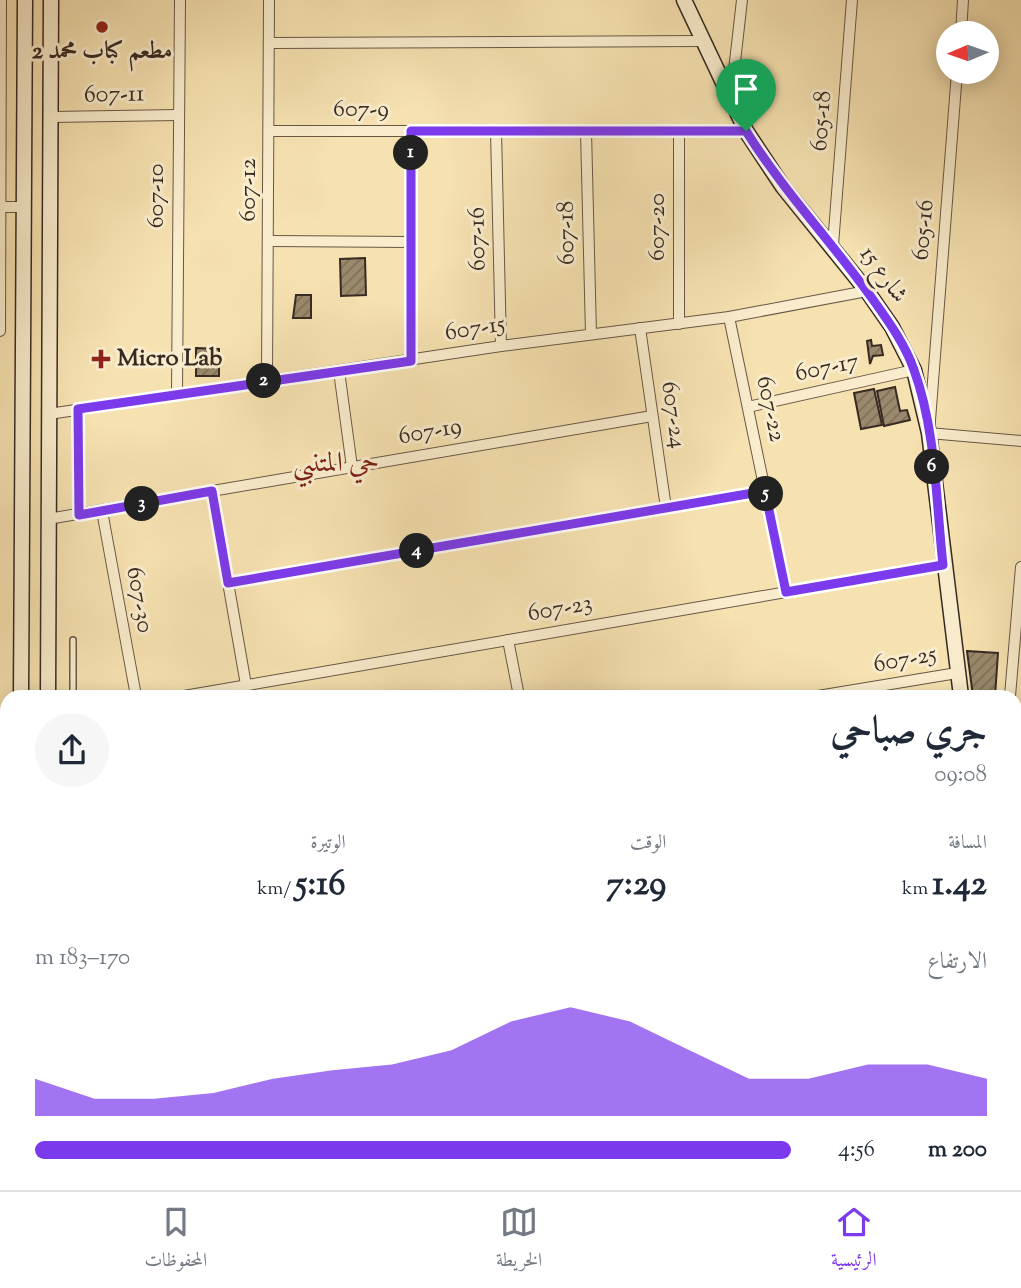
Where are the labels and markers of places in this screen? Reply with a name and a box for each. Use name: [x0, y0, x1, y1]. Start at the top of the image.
marker: مطعم كباب محمد 2: [94, 19, 110, 35]
place label: مطعم كباب محمد 2: [32, 35, 172, 72]
pin: [716, 59, 776, 131]
pin: 1: [394, 136, 428, 170]
place label: Micro Lab: [117, 342, 222, 376]
marker: Micro Lab: [91, 349, 111, 369]
pin: 2: [246, 364, 282, 398]
pin: 6: [914, 449, 950, 484]
pin: 5: [748, 476, 784, 512]
pin: 3: [124, 486, 160, 522]
pin: 4: [400, 534, 434, 568]

